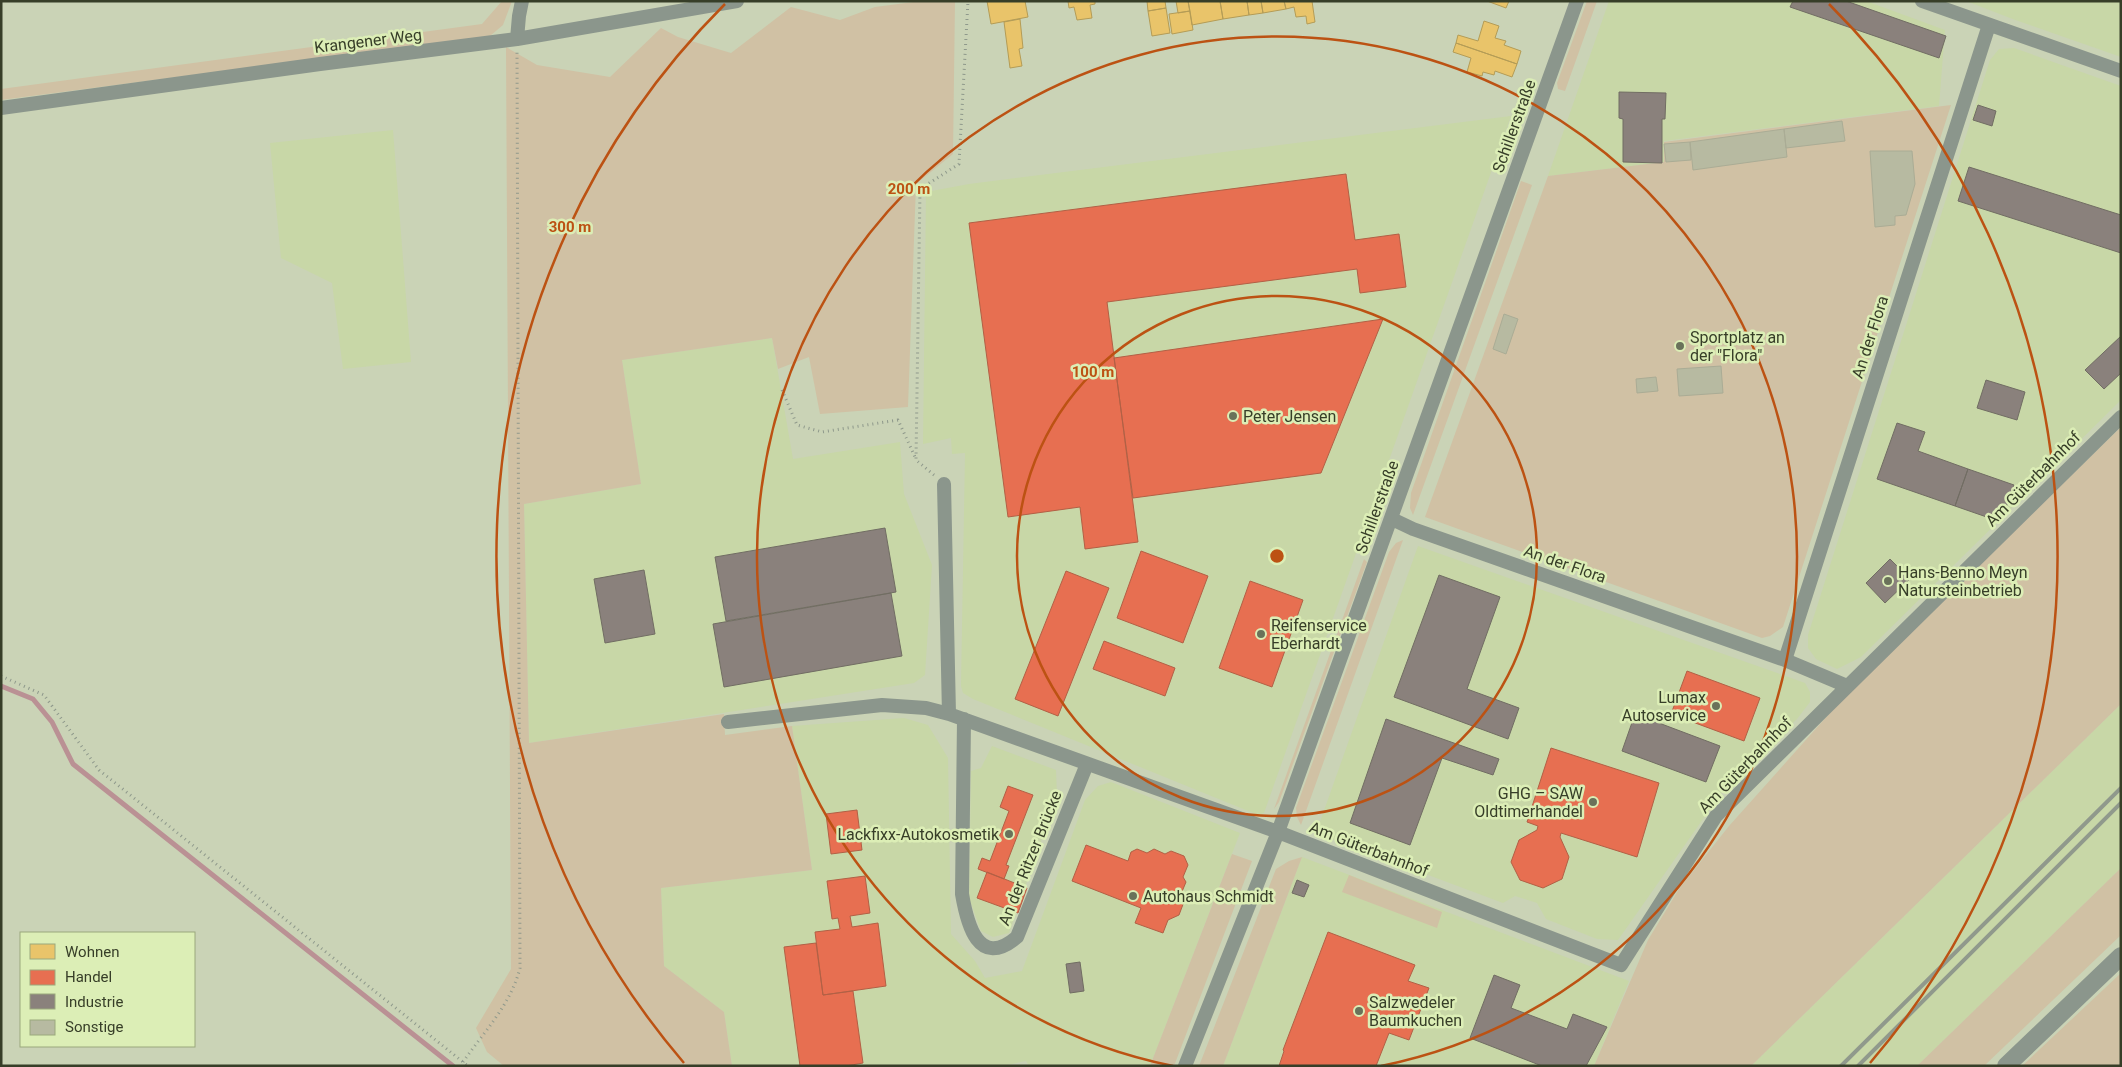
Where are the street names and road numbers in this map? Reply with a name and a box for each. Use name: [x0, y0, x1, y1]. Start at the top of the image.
street label: Krangener Weg: [313, 25, 423, 57]
street label: Schillerstraße: [1488, 77, 1540, 175]
street label: An der Flora: [1848, 293, 1892, 381]
street label: Am Güterbahnhof: [1982, 427, 2085, 530]
street label: Schillerstraße: [1351, 458, 1403, 556]
street label: An der Flora: [1521, 541, 1609, 587]
street label: Am Güterbahnhof: [1694, 713, 1796, 817]
street label: An der Ritzer Brücke: [994, 788, 1066, 928]
street label: Am Güterbahnhof: [1307, 818, 1432, 881]

